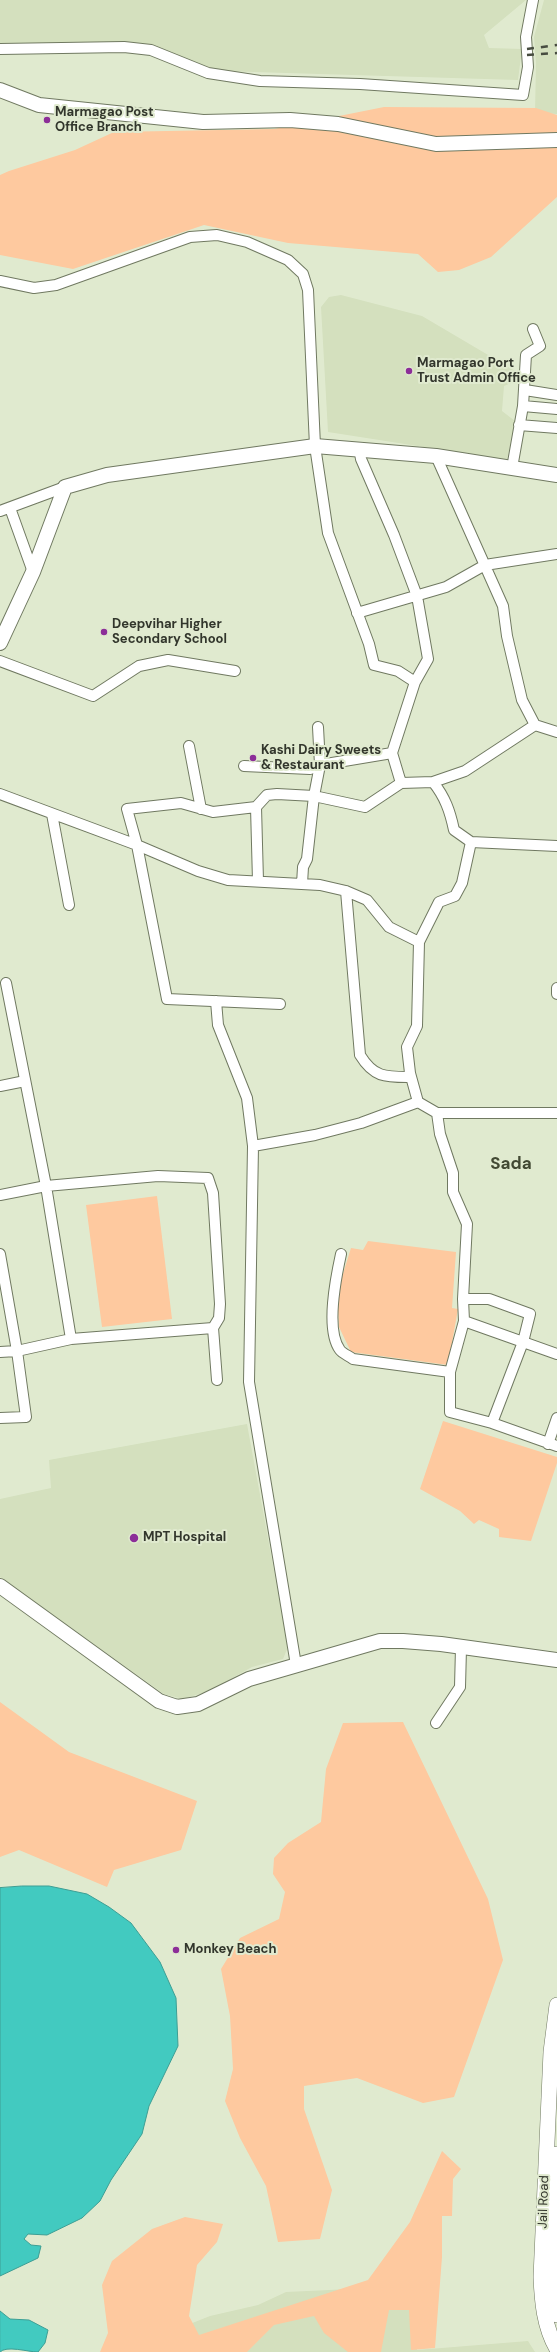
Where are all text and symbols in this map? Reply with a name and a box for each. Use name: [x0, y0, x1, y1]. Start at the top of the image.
place label: Marmagao Post Office Branch: [55, 105, 154, 136]
marker: Marmagao Post Office Branch: [42, 115, 52, 125]
place label: Marmagao Port Trust Admin Office: [417, 356, 536, 387]
marker: Marmagao Port Trust Admin Office: [404, 366, 414, 376]
place label: Deepvihar Higher Secondary School: [112, 617, 227, 648]
marker: Deepvihar Higher Secondary School: [99, 627, 109, 637]
place label: Kashi Dairy Sweets & Restaurant: [261, 743, 381, 774]
marker: Kashi Dairy Sweets & Restaurant: [248, 753, 258, 763]
district label: Sada: [490, 1155, 532, 1175]
place label: MPT Hospital: [143, 1530, 226, 1546]
marker: MPT Hospital: [128, 1532, 140, 1544]
place label: Monkey Beach: [184, 1942, 277, 1958]
marker: Monkey Beach: [171, 1945, 181, 1955]
street label: Jail Road: [535, 2175, 553, 2229]

